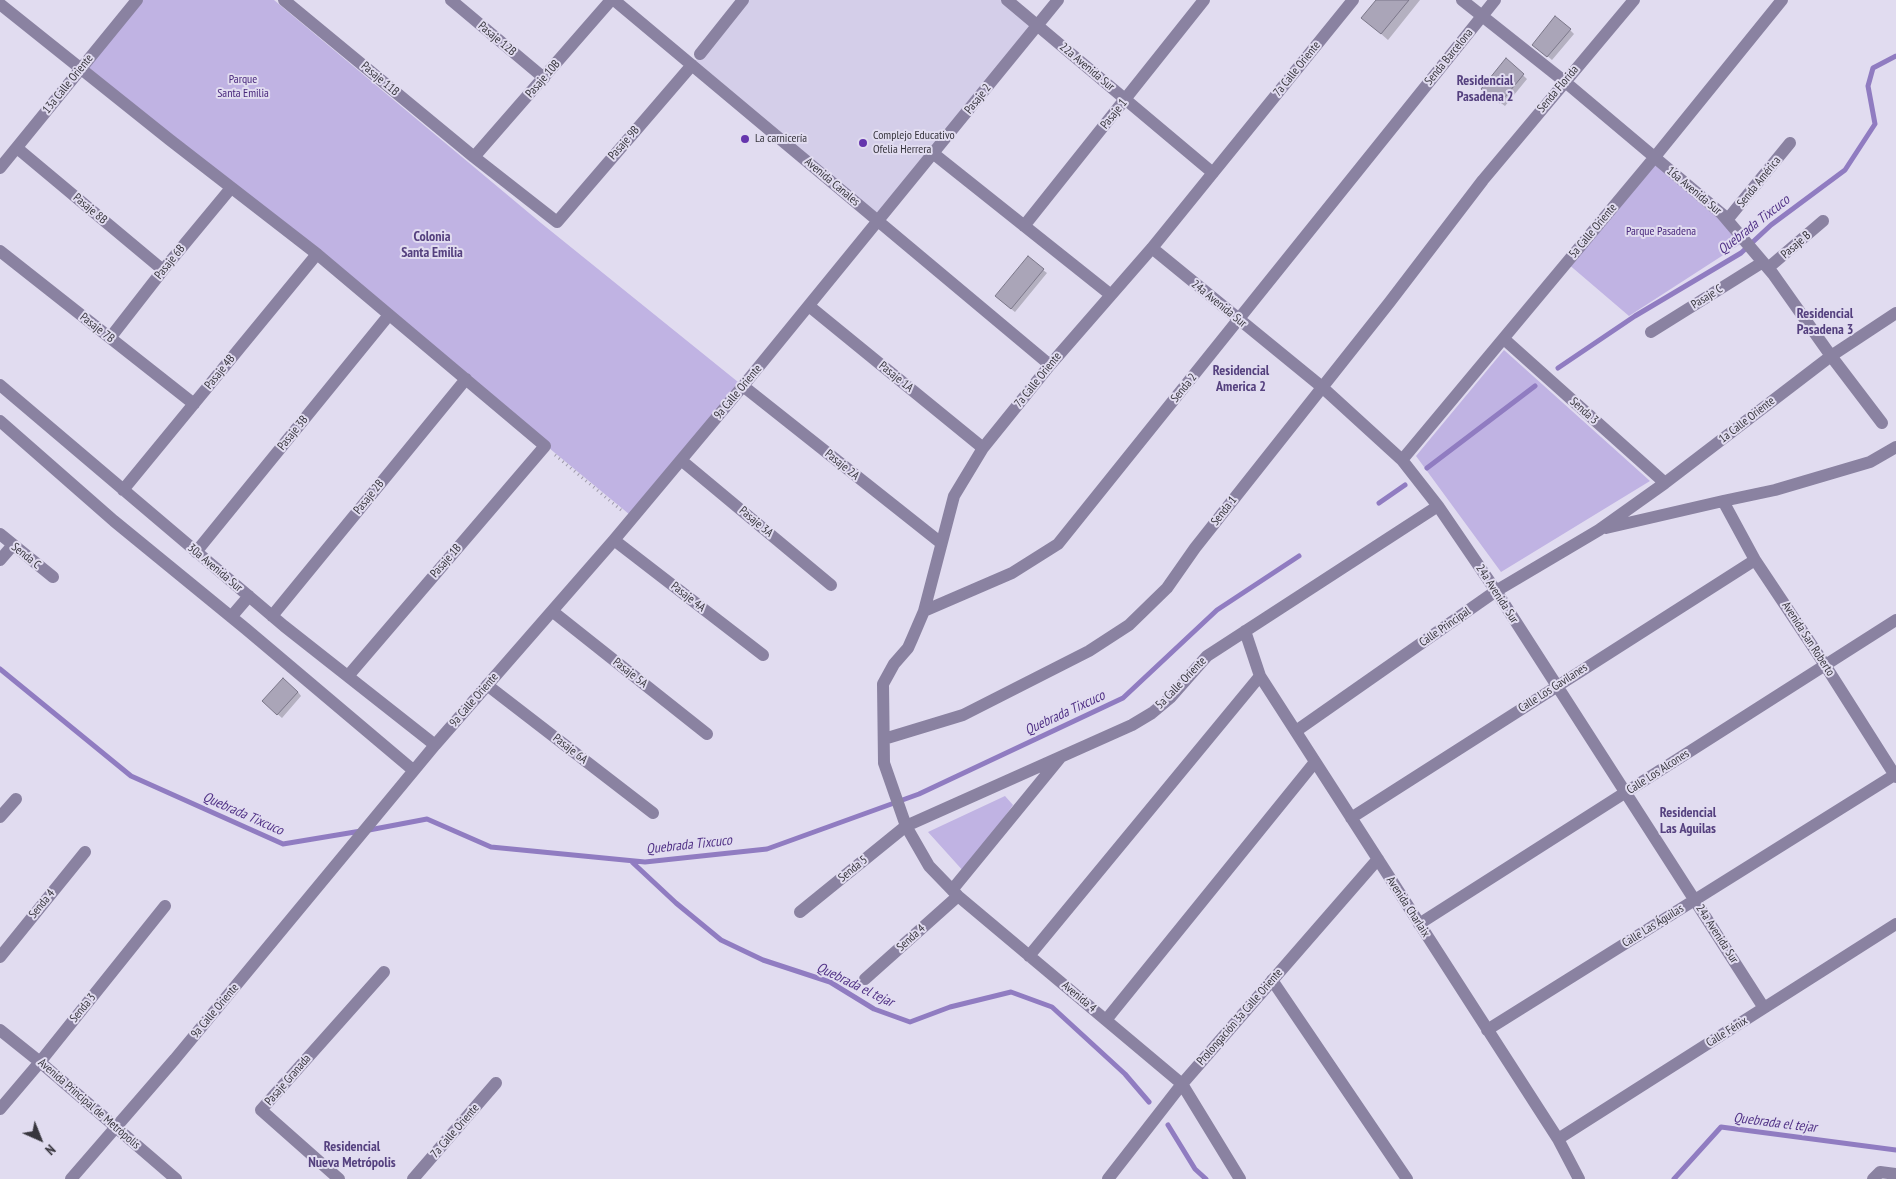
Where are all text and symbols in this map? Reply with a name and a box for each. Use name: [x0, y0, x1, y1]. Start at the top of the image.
street label: Pasaje 12B: [475, 19, 519, 59]
street label: Senda Barcelona: [1422, 26, 1476, 88]
street label: 7a Calle Oriente: [1270, 39, 1324, 99]
street label: 22a Avenida Sur: [1057, 40, 1117, 94]
street label: 13a Calle Oriente: [40, 51, 96, 117]
street label: Pasaje 10B: [523, 57, 563, 101]
street label: Pasaje 11B: [358, 59, 402, 99]
street label: Senda Florida: [1534, 63, 1582, 115]
park label: Parque Santa Emilia: [217, 73, 269, 101]
district label: Residencial Pasadena 2: [1457, 73, 1513, 105]
street label: Pasaje 2: [962, 81, 994, 117]
street label: Pasaje 1: [1098, 96, 1130, 132]
street label: Pasaje 9B: [605, 123, 643, 163]
place label: Complejo Educativo Ofelia Herrera: [873, 129, 955, 157]
place label: La carnicería: [755, 132, 807, 146]
marker: La carnicería: [739, 133, 751, 145]
marker: Complejo Educativo Ofelia Herrera: [857, 137, 869, 149]
street label: Senda América: [1734, 154, 1784, 210]
street label: Avenida Canales: [802, 155, 862, 209]
street label: 16a Avenida Sur: [1664, 164, 1724, 218]
street label: Pasaje 8B: [70, 191, 110, 227]
water label: Quebrada Tixcuco: [1715, 192, 1793, 258]
street label: 5a Calle Oriente: [1566, 201, 1620, 261]
park label: Parque Pasadena: [1626, 225, 1696, 239]
street label: Pasaje B: [1778, 228, 1814, 262]
district label: Colonia Santa Emilia: [401, 229, 463, 262]
street label: Pasaje 6B: [152, 242, 188, 282]
street label: 24a Avenida Sur: [1188, 277, 1250, 331]
street label: Pasaje C: [1689, 282, 1725, 312]
district label: Residencial Pasadena 3: [1797, 306, 1853, 338]
street label: Pasaje 7B: [77, 310, 117, 346]
street label: 7a Calle Oriente: [1011, 350, 1065, 410]
street label: Pasaje 4B: [202, 352, 238, 392]
street label: Pasaje 1A: [876, 359, 916, 395]
street label: 9a Calle Oriente: [711, 362, 765, 422]
district label: Residencial America 2: [1213, 363, 1269, 396]
street label: Senda 2: [1168, 371, 1200, 405]
street label: 1a Calle Oriente: [1716, 394, 1778, 446]
street label: Senda 3: [1567, 395, 1601, 427]
street label: Pasaje 3B: [275, 413, 311, 453]
street label: Pasaje 2A: [822, 447, 862, 483]
street label: Pasaje 2B: [351, 477, 387, 517]
street label: Senda 1: [1208, 493, 1240, 529]
street label: Pasaje 3A: [736, 504, 776, 540]
street label: Senda C: [8, 540, 44, 572]
street label: 30a Avenida Sur: [185, 541, 245, 595]
street label: Pasaje 1B: [427, 541, 465, 581]
street label: 24a Avenida Sur: [1473, 562, 1521, 626]
street label: Pasaje 4A: [668, 579, 708, 615]
street label: Avenida San Roberto: [1779, 599, 1837, 679]
street label: Calle Principal: [1417, 604, 1473, 650]
street label: 5a Calle Oriente: [1153, 654, 1209, 712]
street label: Pasaje 5A: [610, 655, 650, 691]
street label: Calle Los Gavilanes: [1516, 660, 1590, 716]
street label: 9a Calle Oriente: [447, 670, 501, 730]
water label: Quebrada Tixcuco: [1022, 687, 1108, 739]
street label: Pasaje 6A: [550, 731, 590, 767]
street label: Calle Los Alcones: [1624, 746, 1692, 798]
water label: Quebrada Tixcuco: [200, 789, 286, 839]
district label: Residencial Las Aguilas: [1660, 805, 1716, 838]
water label: Quebrada Tixcuco: [645, 832, 733, 858]
street label: Senda 5: [836, 853, 870, 885]
street label: Avenida Charlaix: [1383, 874, 1433, 940]
street label: Senda 4: [26, 887, 58, 921]
street label: Calle Las Águilas: [1620, 901, 1686, 951]
street label: 24a Avenida Sur: [1693, 902, 1741, 966]
street label: Senda 4: [894, 922, 928, 954]
water label: Quebrada el tejar: [814, 959, 896, 1011]
street label: Prolongación 3a Calle Oriente: [1194, 966, 1286, 1068]
street label: Avenida 4: [1059, 978, 1099, 1016]
street label: 9a Calle Oriente: [188, 981, 242, 1041]
street label: Senda 3: [67, 991, 99, 1025]
street label: Calle Fénix: [1704, 1014, 1750, 1050]
street label: Pasaje Granada: [262, 1052, 314, 1108]
street label: Avenida Principal de Metrópolis: [35, 1056, 143, 1152]
street label: 7a Calle Oriente: [428, 1101, 482, 1161]
water label: Quebrada el tejar: [1732, 1110, 1818, 1136]
north arrow: [15, 1114, 65, 1164]
district label: Residencial Nueva Metrópolis: [308, 1139, 396, 1172]
text: N: [41, 1141, 59, 1159]

